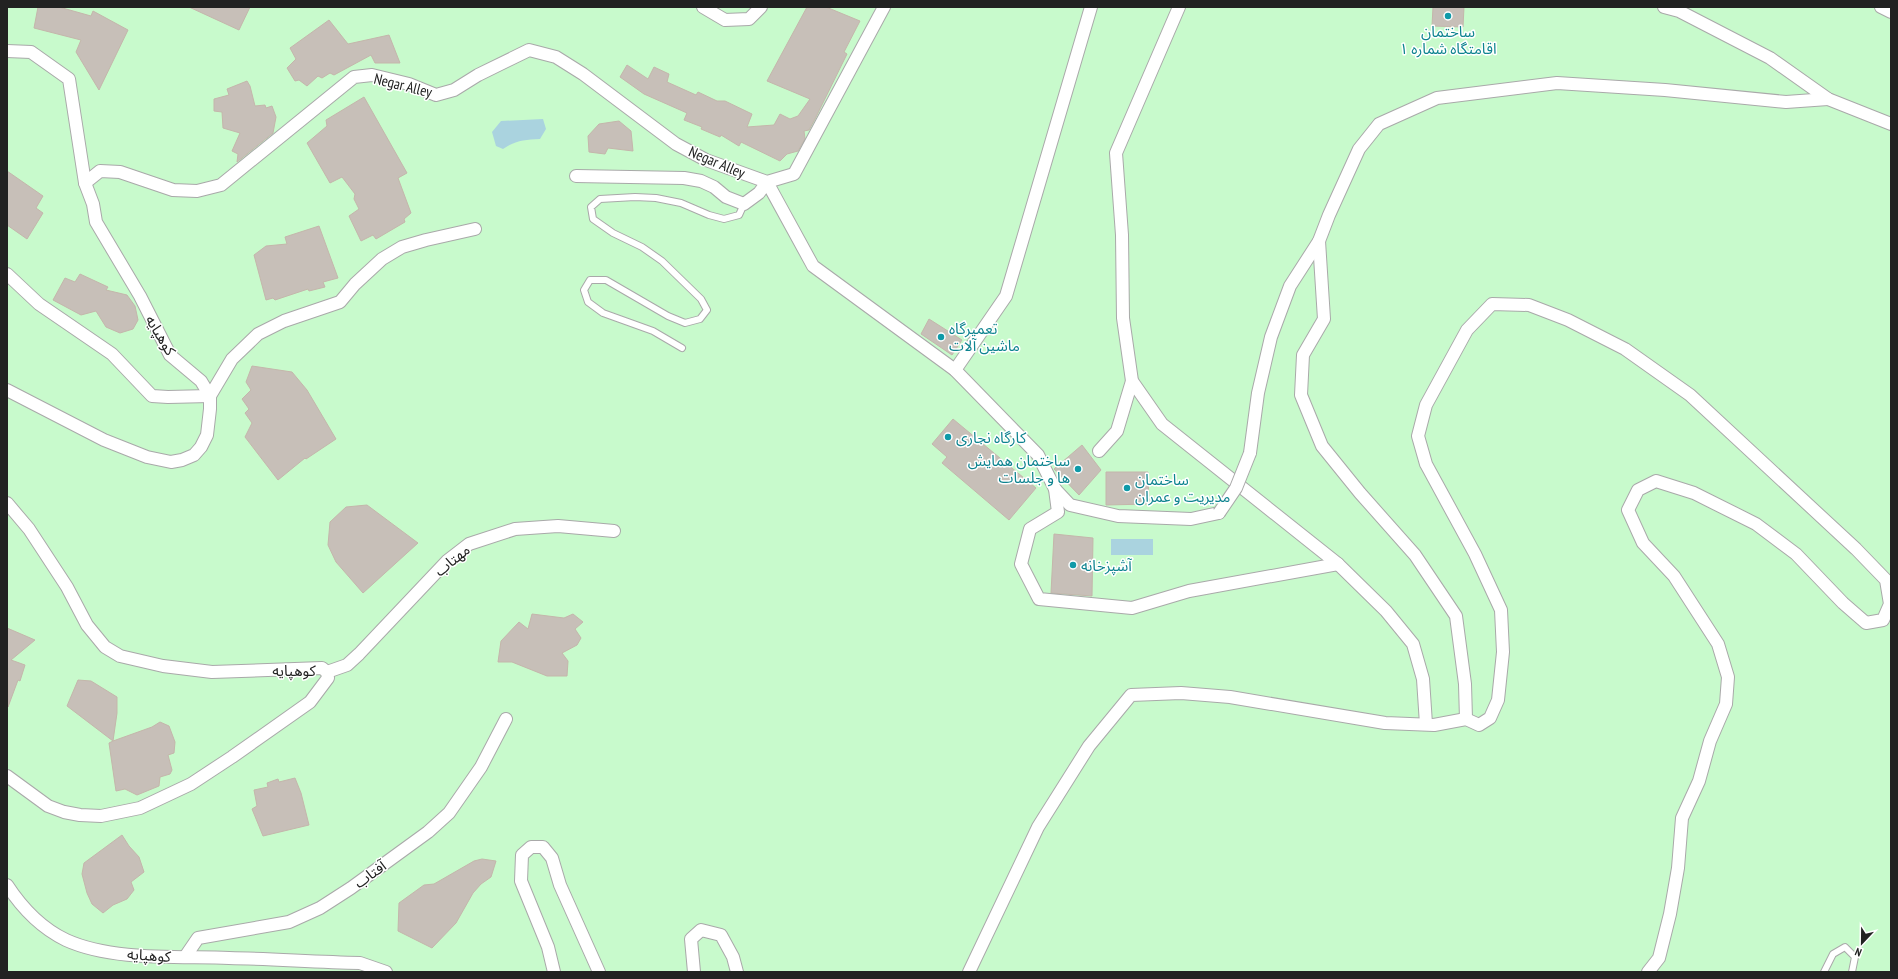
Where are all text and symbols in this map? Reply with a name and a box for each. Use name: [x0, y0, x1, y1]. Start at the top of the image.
marker: ساختمان اقامتگاه شماره ۱: [1443, 11, 1453, 21]
place label: ساختمان اقامتگاه شماره ۱: [1400, 22, 1496, 58]
street label: Negar Alley: [372, 69, 434, 101]
street label: Negar Alley: [686, 142, 748, 182]
street label: کوهپایه: [141, 311, 181, 360]
place label: تعمیرگاه ماشین آلات: [949, 319, 1020, 355]
marker: تعمیرگاه ماشین آلات: [936, 332, 946, 342]
place label: کارگاه نجاری: [956, 428, 1027, 447]
marker: کارگاه نجاری: [943, 432, 953, 442]
place label: ساختمان همایش ها و جلسات: [968, 451, 1070, 487]
marker: ساختمان همایش ها و جلسات: [1073, 464, 1083, 474]
place label: ساختمان مدیریت و عمران: [1135, 470, 1230, 506]
marker: ساختمان مدیریت و عمران: [1122, 483, 1132, 493]
street label: مهتاب: [430, 540, 474, 580]
place label: آشپزخانه: [1081, 556, 1132, 576]
marker: آشپزخانه: [1068, 560, 1078, 570]
street label: کوهپایه: [272, 661, 317, 681]
street label: آفتاب: [350, 856, 390, 892]
north arrow: [1842, 923, 1882, 963]
street label: کوهپایه: [127, 944, 172, 967]
text: N: [1853, 945, 1864, 960]

